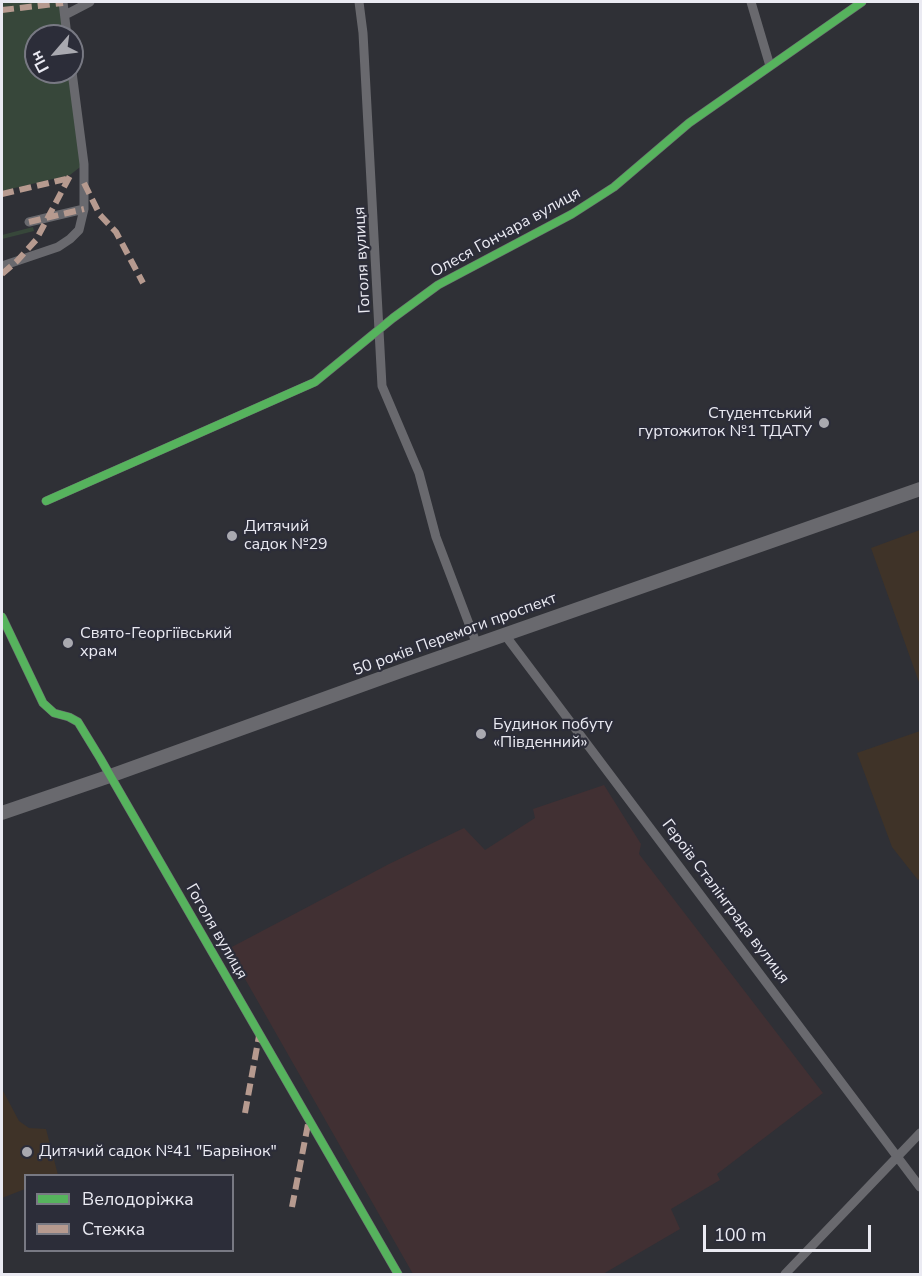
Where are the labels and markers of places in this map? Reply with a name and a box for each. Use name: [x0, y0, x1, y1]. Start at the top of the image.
place label: Студентський гуртожиток №1 ТДАТУ: [638, 404, 812, 442]
marker: Студентський гуртожиток №1 ТДАТУ: [817, 416, 831, 430]
place label: Дитячий садок №29: [244, 517, 328, 555]
marker: Дитячий садок №29: [225, 529, 239, 543]
place label: Свято-Георгіївський храм: [80, 624, 232, 662]
marker: Свято-Георгіївський храм: [61, 636, 75, 650]
place label: Будинок побуту «Південний»: [493, 715, 613, 753]
marker: Будинок побуту «Південний»: [474, 727, 488, 741]
place label: Дитячий садок №41 "Барвінок": [39, 1142, 277, 1162]
marker: Дитячий садок №41 "Барвінок": [20, 1145, 34, 1159]

